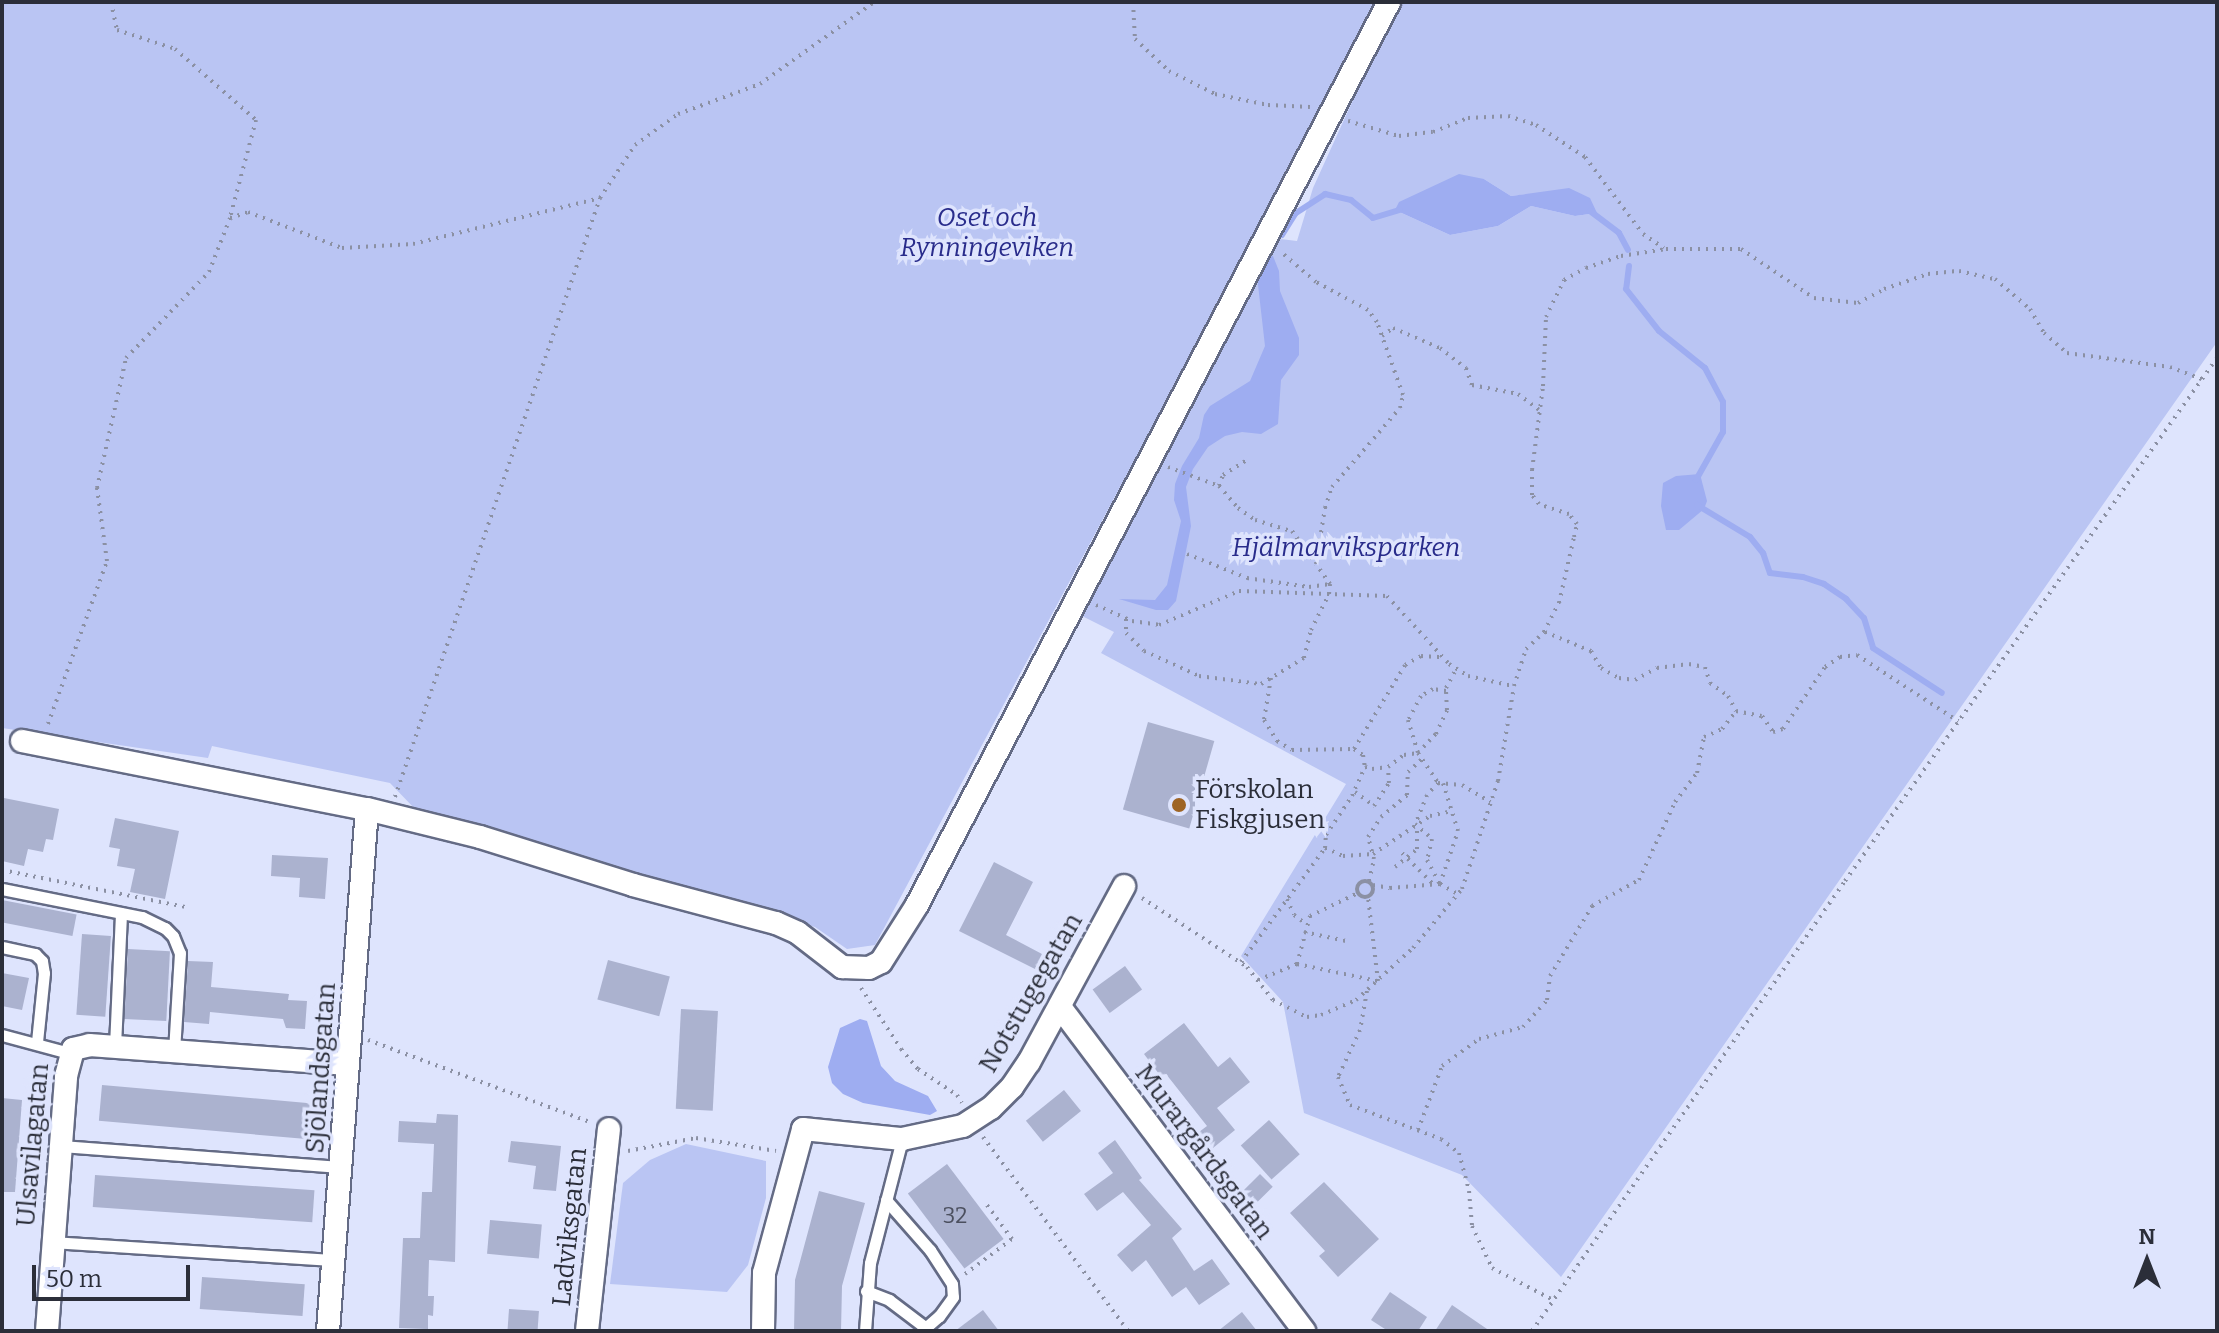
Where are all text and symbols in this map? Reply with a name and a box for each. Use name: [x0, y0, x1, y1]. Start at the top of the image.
park label: Oset och Rynningeviken: [900, 202, 1074, 264]
park label: Hjälmarviksparken: [1232, 532, 1460, 564]
place label: Förskolan Fiskgjusen: [1195, 774, 1325, 836]
marker: Förskolan Fiskgjusen: [1170, 796, 1188, 814]
street label: Notstugegatan: [973, 908, 1089, 1078]
street label: Sjölandsgatan: [299, 982, 343, 1154]
street label: Murargårdsgatan: [1128, 1058, 1280, 1246]
street label: Ulsavilagatan: [10, 1062, 56, 1228]
street label: Ladviksgatan: [546, 1146, 594, 1308]
house number: 32: [943, 1203, 967, 1229]
north arrow: [2107, 1221, 2187, 1301]
text: N: [2139, 1223, 2155, 1250]
scale bar: [36, 1249, 194, 1299]
text: 50 m: [46, 1265, 102, 1293]

